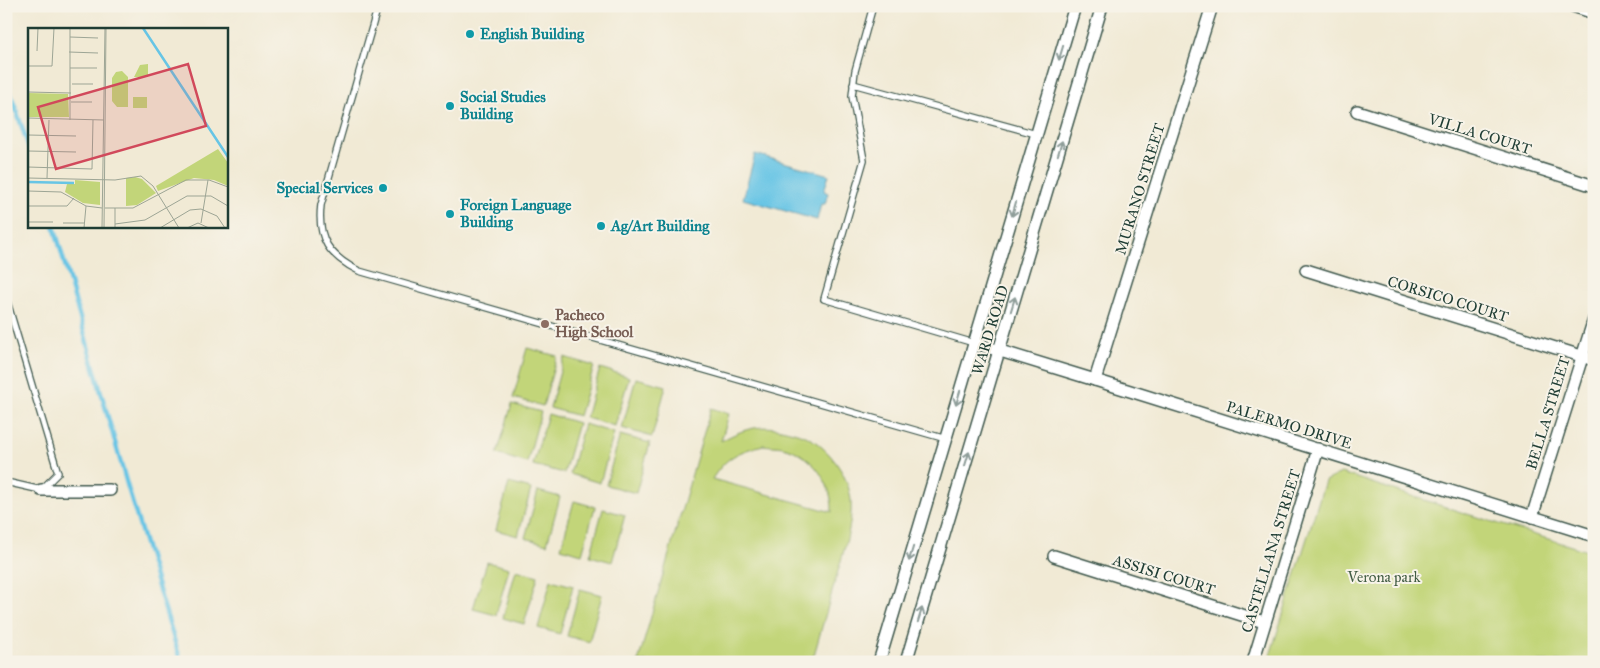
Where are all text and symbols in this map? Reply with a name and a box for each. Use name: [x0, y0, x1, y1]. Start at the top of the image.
place label: English Building: [480, 25, 585, 44]
inset map: [28, 28, 228, 228]
marker: English Building: [464, 28, 476, 40]
one-way arrow: [1055, 45, 1065, 61]
place label: Social Studies Building: [460, 88, 546, 124]
marker: Social Studies Building: [444, 100, 456, 112]
street label: VILLA COURT: [1425, 109, 1534, 158]
street label: MURANO STREET: [1111, 121, 1169, 257]
one-way arrow: [1055, 140, 1065, 156]
place label: Special Services: [276, 179, 374, 198]
marker: Special Services: [377, 182, 389, 194]
place label: Foreign Language Building: [460, 196, 572, 232]
one-way arrow: [1008, 200, 1018, 216]
marker: Foreign Language Building: [444, 208, 456, 220]
place label: Ag/Art Building: [610, 217, 710, 236]
marker: Ag/Art Building: [595, 220, 607, 232]
street label: CORSICO COURT: [1385, 272, 1511, 326]
street label: WARD ROAD: [968, 283, 1012, 377]
one-way arrow: [1009, 296, 1019, 312]
place label: Pacheco High School: [555, 306, 634, 342]
marker: Pacheco High School: [539, 318, 551, 330]
street label: BELLA STREET: [1522, 354, 1574, 472]
one-way arrow: [952, 390, 962, 406]
street label: PALERMO DRIVE: [1224, 397, 1354, 453]
one-way arrow: [962, 452, 972, 468]
street label: CASTELLANA STREET: [1238, 467, 1304, 635]
one-way arrow: [906, 545, 916, 561]
street label: ASSISI COURT: [1110, 551, 1217, 599]
park label: Verona park: [1347, 568, 1420, 586]
one-way arrow: [915, 607, 925, 623]

